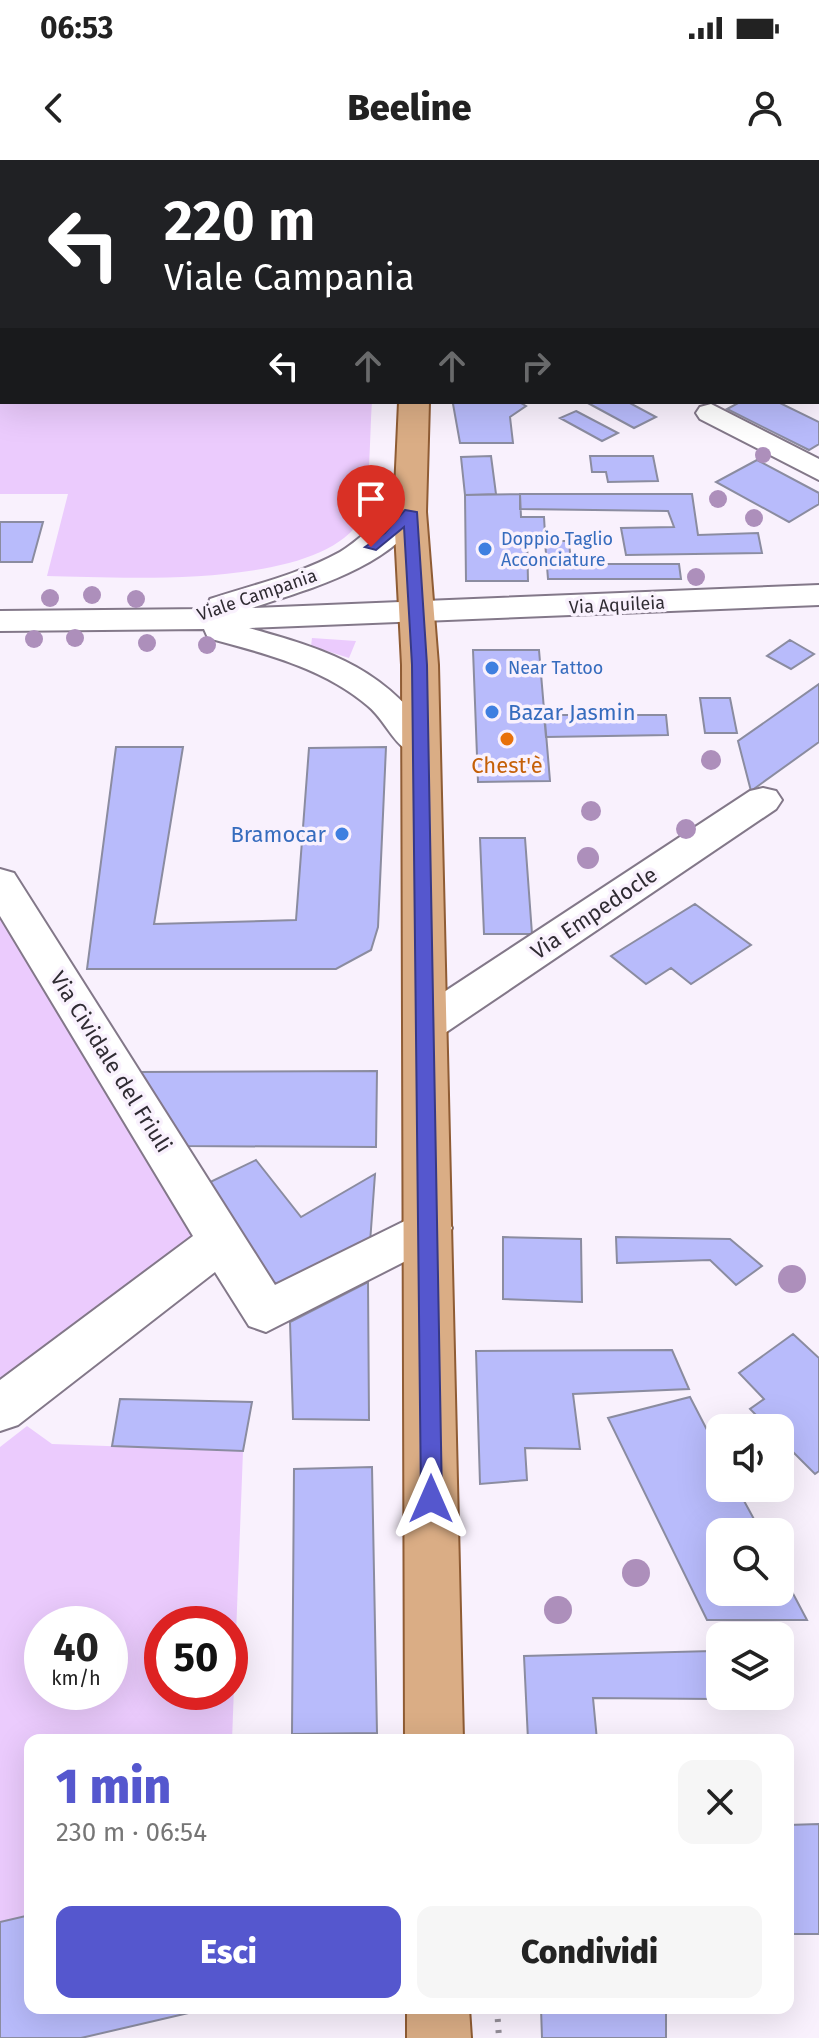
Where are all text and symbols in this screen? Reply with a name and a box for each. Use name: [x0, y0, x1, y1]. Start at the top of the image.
text: 06:53: [40, 10, 113, 46]
icon: back: [32, 86, 76, 130]
text: Beeline: [348, 86, 471, 130]
icon: person: [743, 86, 787, 130]
text: 220 m: [164, 188, 315, 255]
icon: left: [32, 192, 136, 296]
text: Viale Campania: [164, 256, 415, 300]
icon: left: [262, 344, 306, 388]
icon: ahead: [346, 344, 390, 388]
icon: ahead: [430, 344, 474, 388]
icon: right: [514, 344, 558, 388]
pin: [337, 465, 405, 547]
icon: arrive: [349, 477, 393, 521]
place label: Doppio Taglio Acconciature: [501, 528, 613, 571]
marker: Doppio Taglio Acconciature: [476, 540, 494, 558]
street label: Viale Campania: [194, 564, 320, 626]
street label: Via Aquileia: [568, 591, 666, 619]
place label: Near Tattoo: [508, 657, 603, 679]
marker: Near Tattoo: [483, 659, 501, 677]
place label: Bazar Jasmin: [508, 699, 636, 726]
marker: Bazar Jasmin: [483, 703, 501, 721]
marker: Chest'è: [498, 730, 516, 748]
place label: Chest'è: [471, 752, 543, 779]
place label: Bramocar: [230, 821, 327, 848]
marker: Bramocar: [333, 825, 351, 843]
street label: Via Empedocle: [526, 861, 662, 965]
street label: Via Cividale del Friuli: [44, 966, 178, 1158]
map controls: [706, 1414, 794, 1710]
button: sound: [706, 1414, 794, 1502]
position arrow: [389, 1457, 473, 1541]
button: search: [706, 1518, 794, 1606]
speed limit sign: 50: [144, 1606, 248, 1710]
button: layers: [706, 1622, 794, 1710]
text: 40: [53, 1624, 99, 1672]
text: km/h: [51, 1666, 101, 1690]
text: 1 min: [56, 1758, 171, 1816]
button: close: [678, 1760, 762, 1844]
text: 230 m · 06:54: [56, 1817, 207, 1848]
button: Esci: [56, 1906, 401, 1998]
button: Condividi: [417, 1906, 762, 1998]

